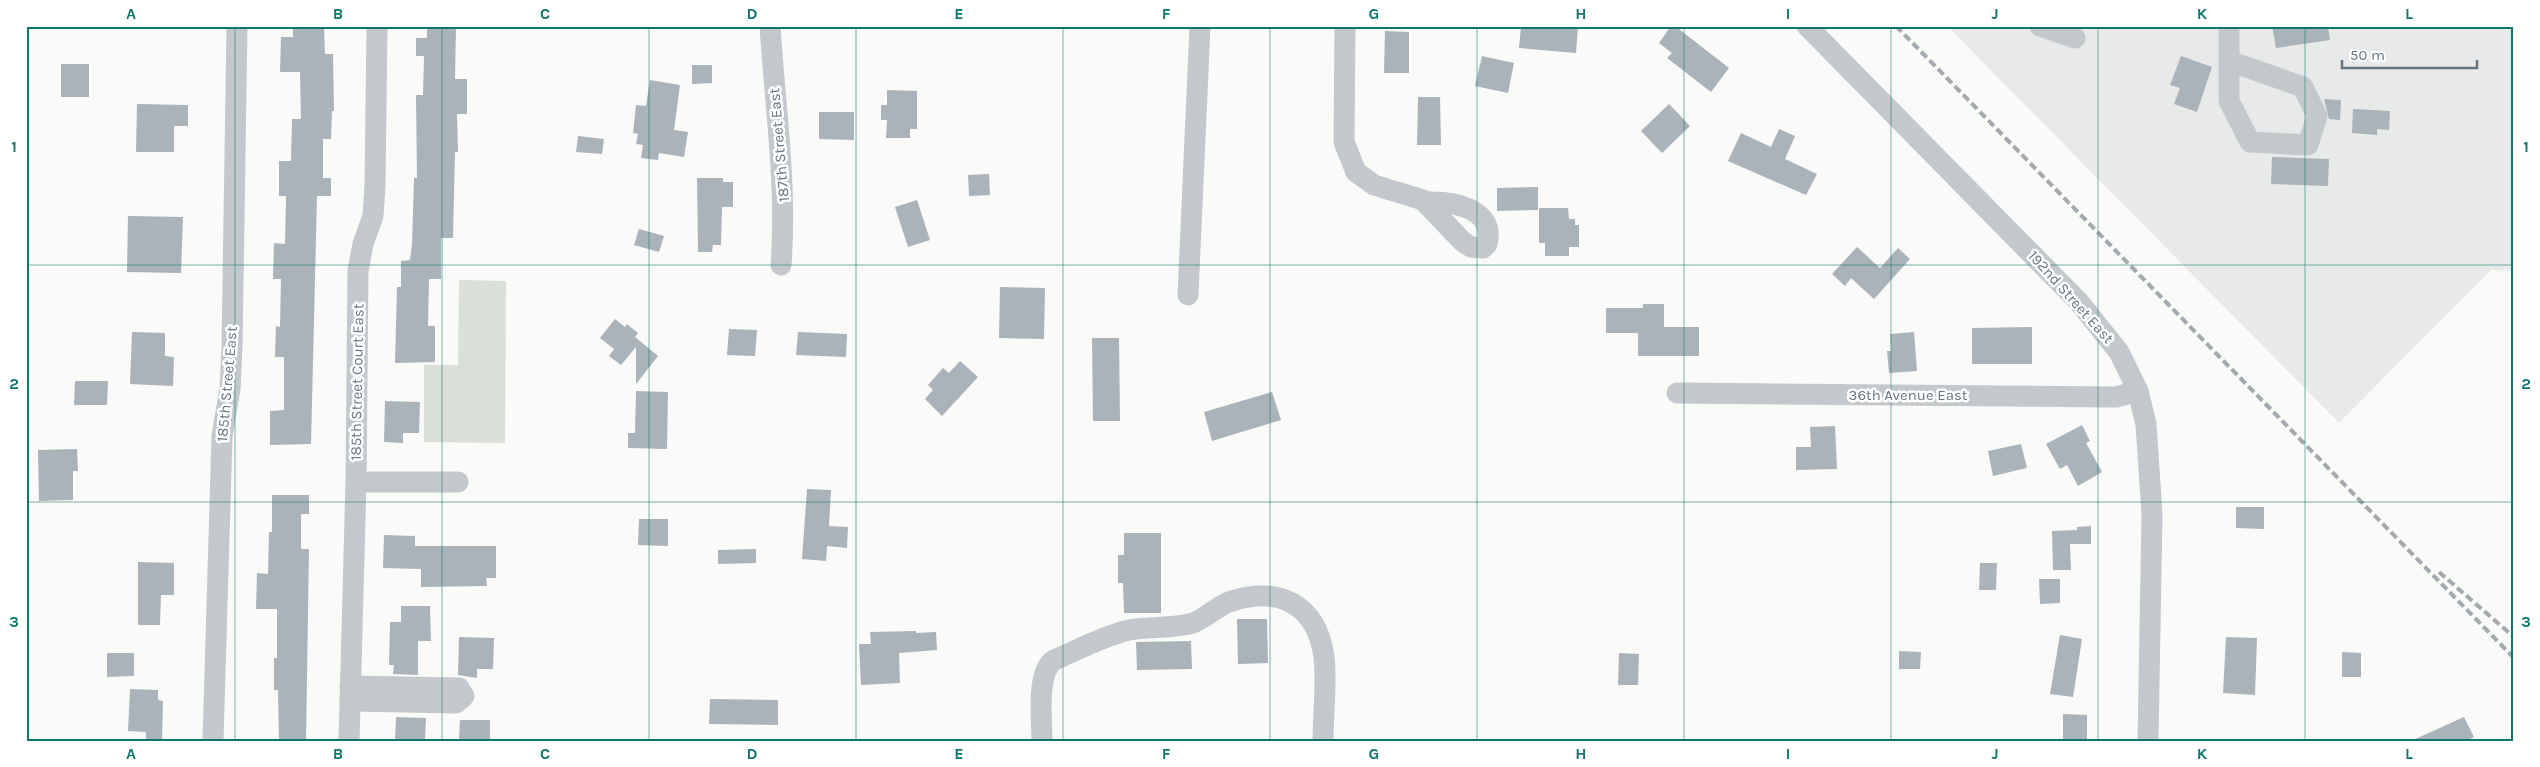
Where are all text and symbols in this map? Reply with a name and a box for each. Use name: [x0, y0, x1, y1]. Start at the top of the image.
text: A: [126, 4, 136, 23]
text: B: [333, 4, 343, 23]
text: C: [540, 4, 550, 23]
text: D: [747, 4, 758, 23]
text: E: [954, 4, 964, 23]
text: F: [1162, 4, 1171, 23]
text: G: [1369, 4, 1379, 23]
text: H: [1575, 4, 1587, 23]
text: I: [1786, 4, 1790, 23]
text: J: [1991, 4, 1999, 23]
text: K: [2197, 4, 2208, 23]
text: L: [2405, 4, 2413, 23]
scale bar: [2342, 38, 2478, 70]
text: 50 m: [2350, 46, 2385, 64]
street label: 187th Street East: [765, 87, 793, 203]
text: 1: [11, 137, 17, 156]
text: 1: [2523, 137, 2529, 156]
street label: 192nd Street East: [2025, 247, 2118, 347]
street label: 185th Street Court East: [347, 303, 367, 461]
street label: 185th Street East: [213, 325, 241, 442]
text: 2: [9, 374, 19, 393]
text: 2: [2521, 374, 2531, 393]
street label: 36th Avenue East: [1849, 386, 1968, 404]
text: 3: [9, 612, 19, 631]
text: 3: [2521, 612, 2531, 631]
text: A: [126, 744, 136, 763]
text: B: [333, 744, 343, 763]
text: C: [540, 744, 550, 763]
text: D: [747, 744, 758, 763]
text: E: [954, 744, 964, 763]
text: F: [1162, 744, 1171, 763]
text: G: [1369, 744, 1379, 763]
text: H: [1575, 744, 1587, 763]
text: I: [1786, 744, 1790, 763]
text: J: [1991, 744, 1999, 763]
text: K: [2197, 744, 2208, 763]
text: L: [2405, 744, 2413, 763]

